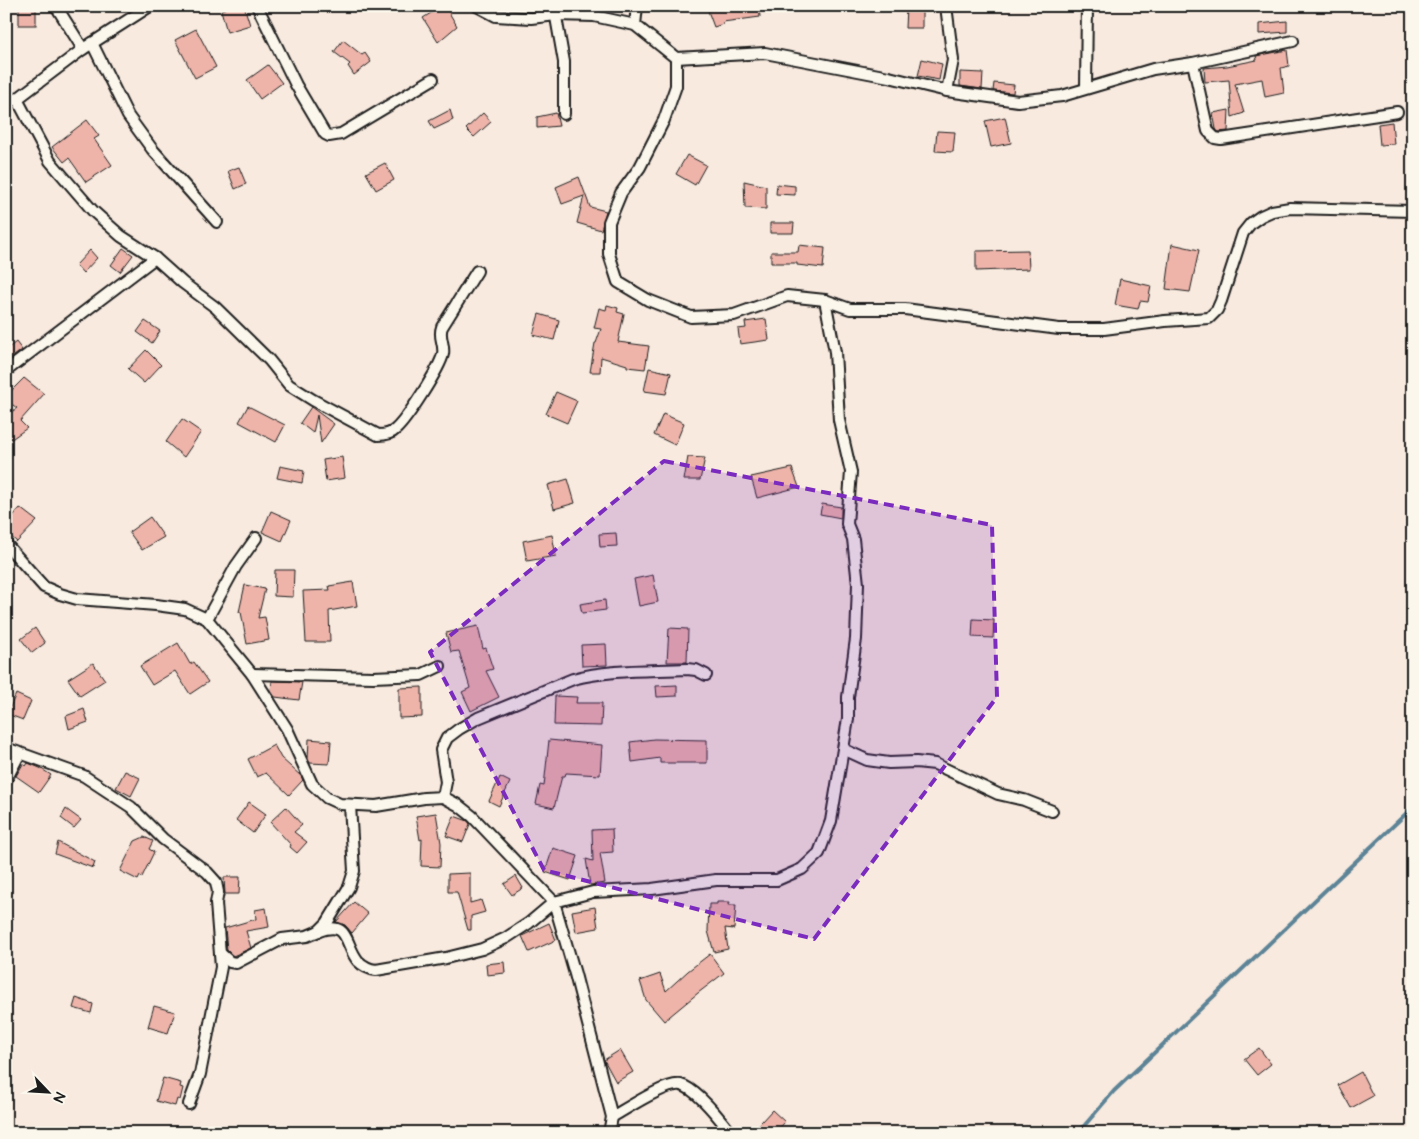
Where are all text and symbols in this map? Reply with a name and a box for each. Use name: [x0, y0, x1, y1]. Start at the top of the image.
north arrow: [22, 1066, 72, 1116]
text: N: [48, 1089, 70, 1105]

